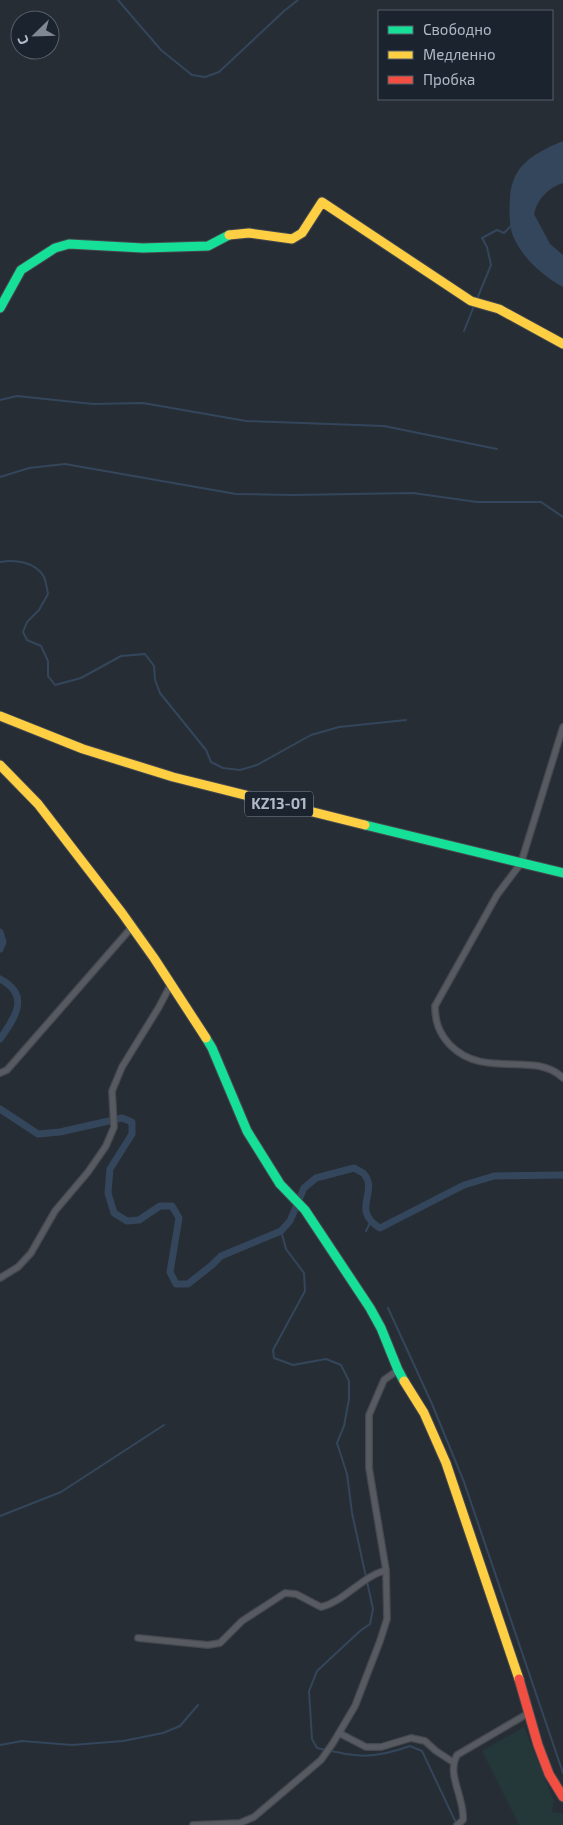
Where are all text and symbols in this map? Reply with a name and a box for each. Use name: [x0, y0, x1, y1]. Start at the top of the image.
north arrow: [10, 10, 60, 60]
legend: [378, 10, 553, 100]
text: Свободно: [423, 20, 492, 38]
text: С: [13, 33, 32, 47]
text: Медленно: [423, 45, 496, 63]
text: Пробка: [423, 70, 475, 88]
road number: KZ13-01: [245, 792, 313, 816]

